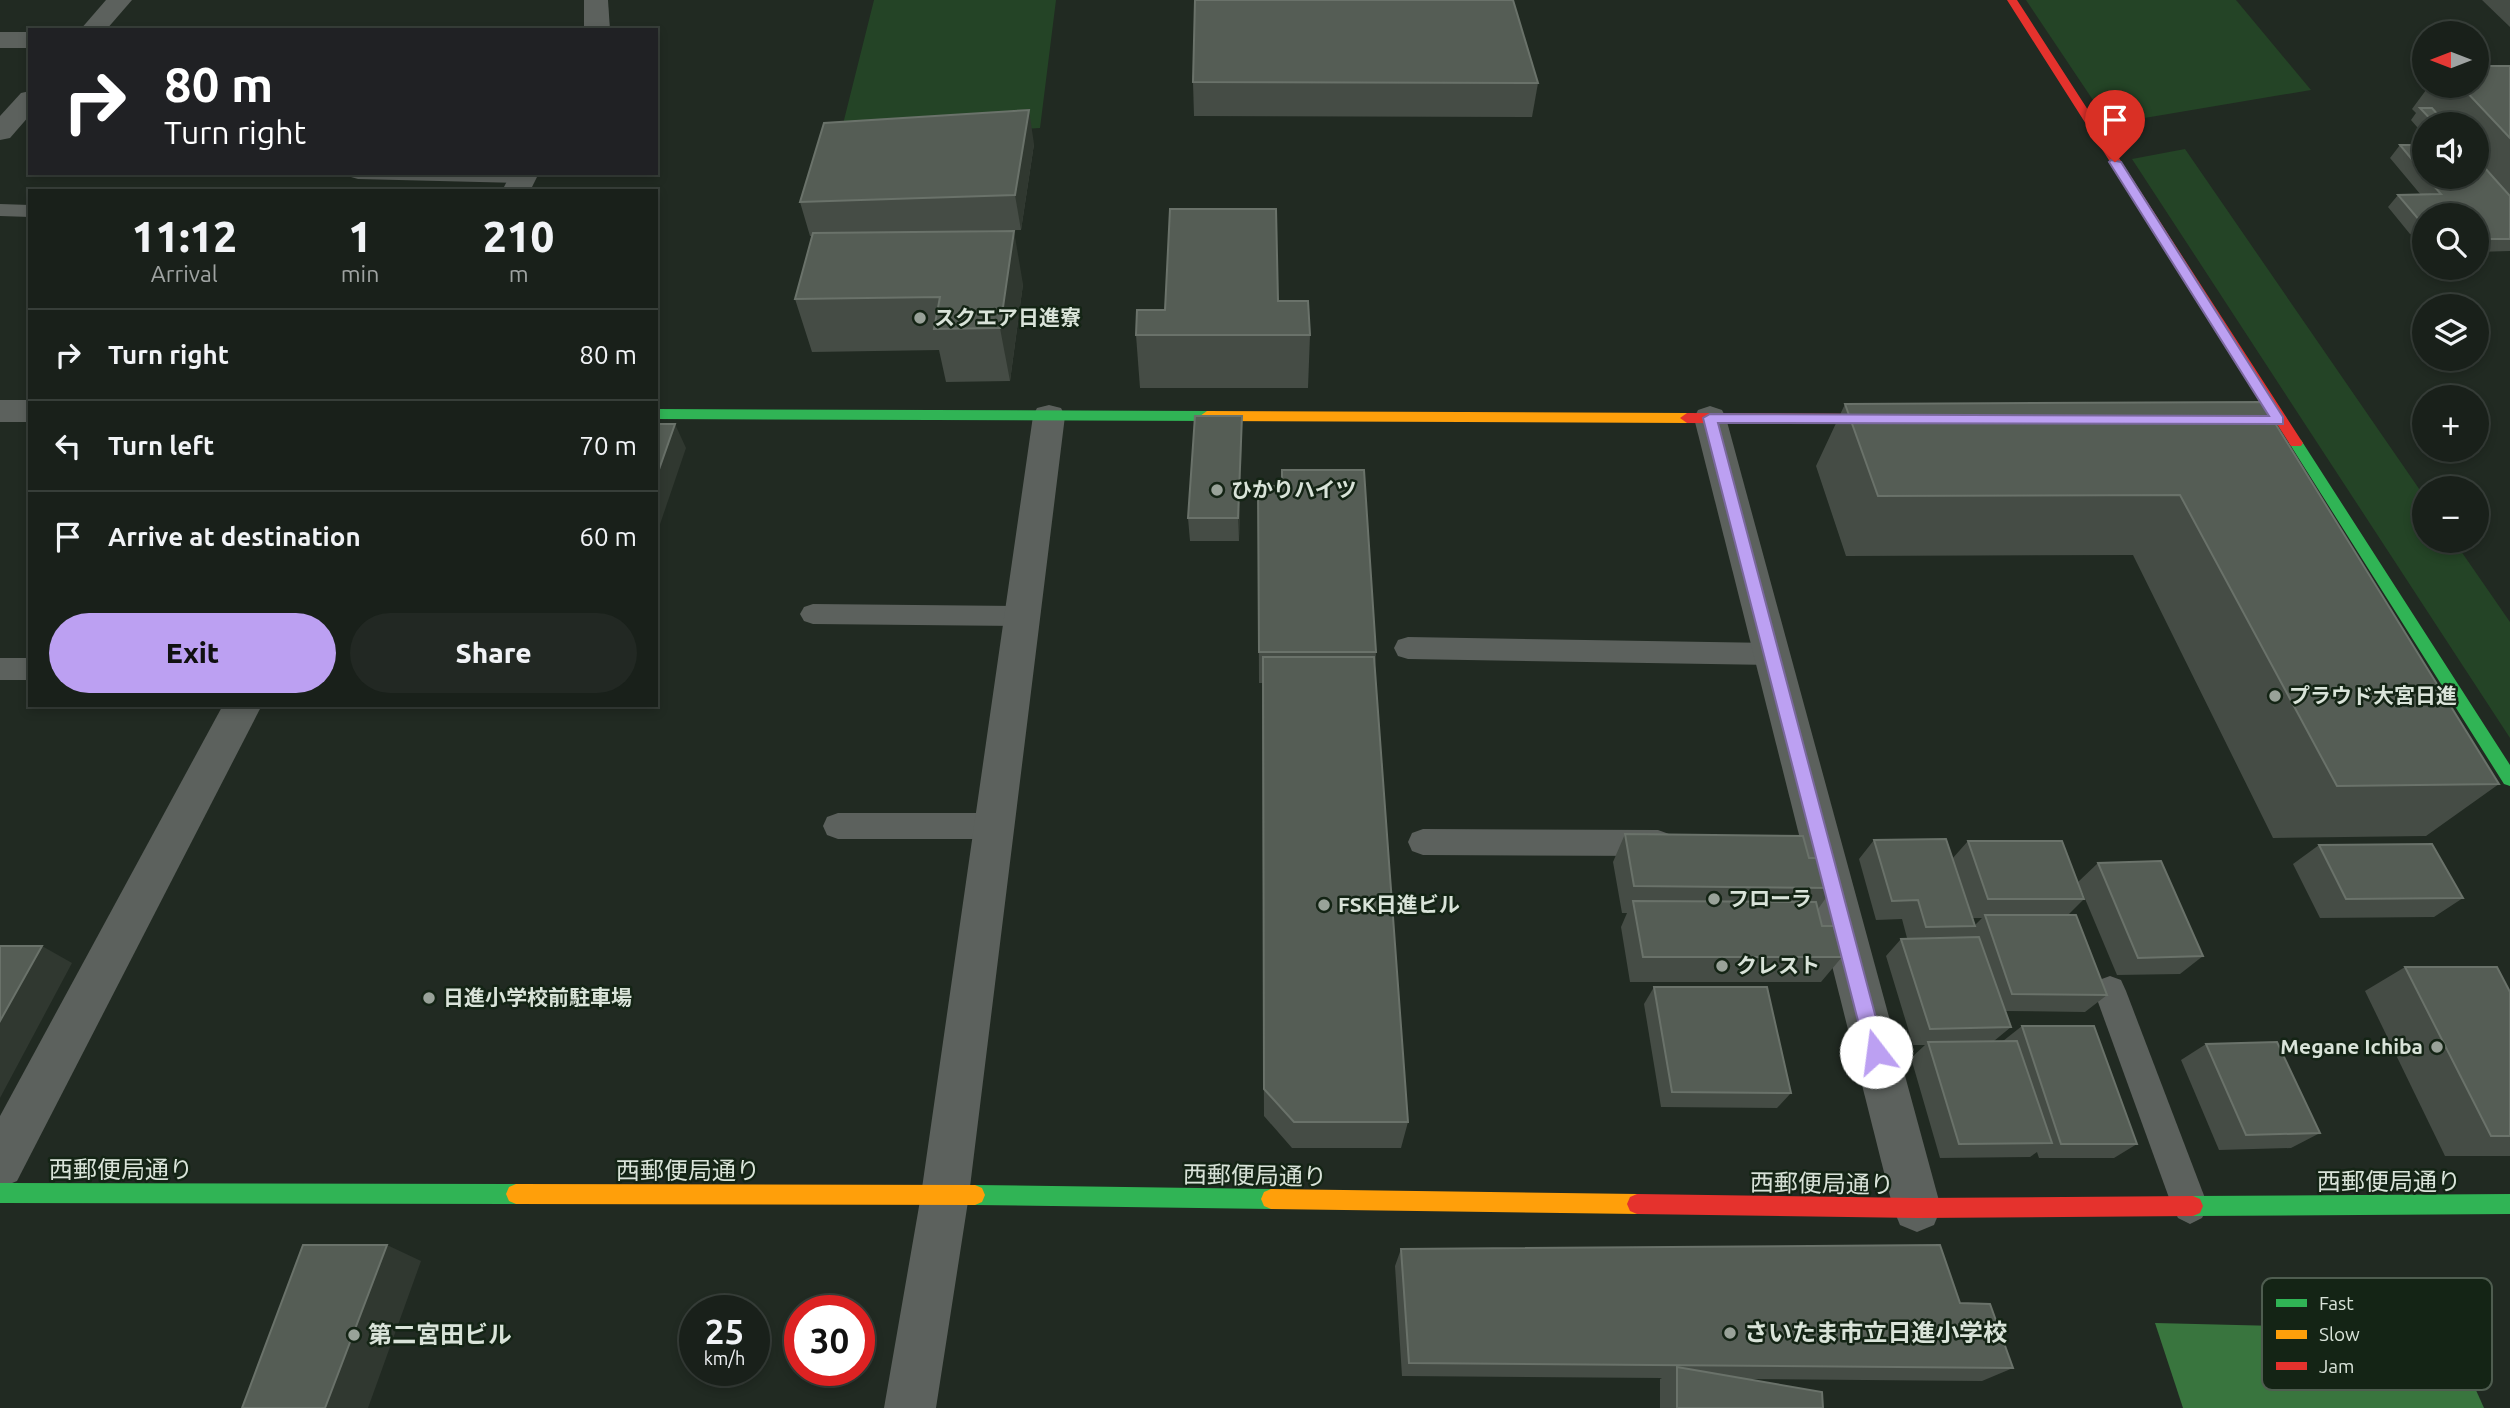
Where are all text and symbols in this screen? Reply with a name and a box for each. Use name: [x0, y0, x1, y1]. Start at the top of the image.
north arrow: [2412, 21, 2488, 98]
map controls: [2412, 21, 2489, 553]
icon: right: [49, 56, 140, 147]
text: 80 m: [164, 56, 273, 111]
pin: [2085, 90, 2145, 162]
icon: arrive: [2096, 101, 2134, 139]
button: sound: [2412, 112, 2489, 189]
text: Turn right: [164, 114, 306, 150]
button: search: [2412, 203, 2489, 280]
text: 11:12: [132, 213, 237, 260]
text: 1: [348, 213, 372, 260]
text: 210: [483, 213, 554, 260]
text: Arrival: [151, 261, 218, 286]
text: min: [341, 261, 379, 286]
text: m: [509, 261, 529, 286]
button: layers: [2412, 294, 2489, 371]
place label: スクエア日進寮: [934, 305, 1081, 329]
marker: スクエア日進寮: [912, 310, 928, 326]
icon: right: [49, 336, 87, 374]
text: Turn right: [108, 340, 229, 369]
text: 80 m: [579, 340, 637, 369]
button: +: [2412, 385, 2489, 462]
icon: left: [49, 427, 87, 465]
text: Turn left: [108, 431, 214, 460]
text: 70 m: [579, 431, 637, 460]
button: −: [2412, 476, 2489, 553]
place label: ひかりハイツ: [1231, 477, 1357, 501]
marker: ひかりハイツ: [1209, 482, 1225, 498]
icon: arrive: [49, 518, 87, 556]
text: Arrive at destination: [108, 522, 361, 551]
text: 60 m: [579, 522, 637, 551]
button: Exit: [49, 613, 336, 693]
button: Share: [350, 613, 637, 693]
place label: プラウド大宮日進: [2289, 683, 2457, 707]
marker: プラウド大宮日進: [2267, 688, 2283, 704]
place label: フローラ: [1728, 886, 1812, 910]
marker: フローラ: [1706, 891, 1722, 907]
place label: FSK日進ビル: [1338, 892, 1460, 916]
marker: FSK日進ビル: [1316, 897, 1332, 913]
place label: クレスト: [1736, 953, 1820, 977]
marker: クレスト: [1714, 958, 1730, 974]
place label: 日進小学校前駐車場: [443, 985, 632, 1009]
marker: 日進小学校前駐車場: [421, 990, 437, 1006]
position arrow: [1839, 1015, 1913, 1089]
place label: Megane Ichiba: [2280, 1034, 2423, 1058]
marker: Megane Ichiba: [2429, 1039, 2445, 1055]
street label: 西郵便局通り: [49, 1156, 193, 1183]
street label: 西郵便局通り: [616, 1157, 760, 1184]
street label: 西郵便局通り: [1183, 1161, 1327, 1190]
street label: 西郵便局通り: [2317, 1168, 2461, 1195]
street label: 西郵便局通り: [1750, 1169, 1894, 1198]
legend: [2262, 1278, 2492, 1390]
text: Fast: [2319, 1292, 2354, 1314]
speed limit sign: 30: [784, 1295, 875, 1386]
text: 25: [705, 1311, 744, 1351]
place label: さいたま市立日進小学校: [1744, 1319, 2007, 1346]
place label: 第二宮田ビル: [368, 1321, 512, 1348]
text: Slow: [2319, 1323, 2360, 1345]
marker: さいたま市立日進小学校: [1722, 1325, 1738, 1341]
marker: 第二宮田ビル: [346, 1327, 362, 1343]
text: km/h: [704, 1348, 745, 1368]
text: Jam: [2319, 1355, 2355, 1377]

